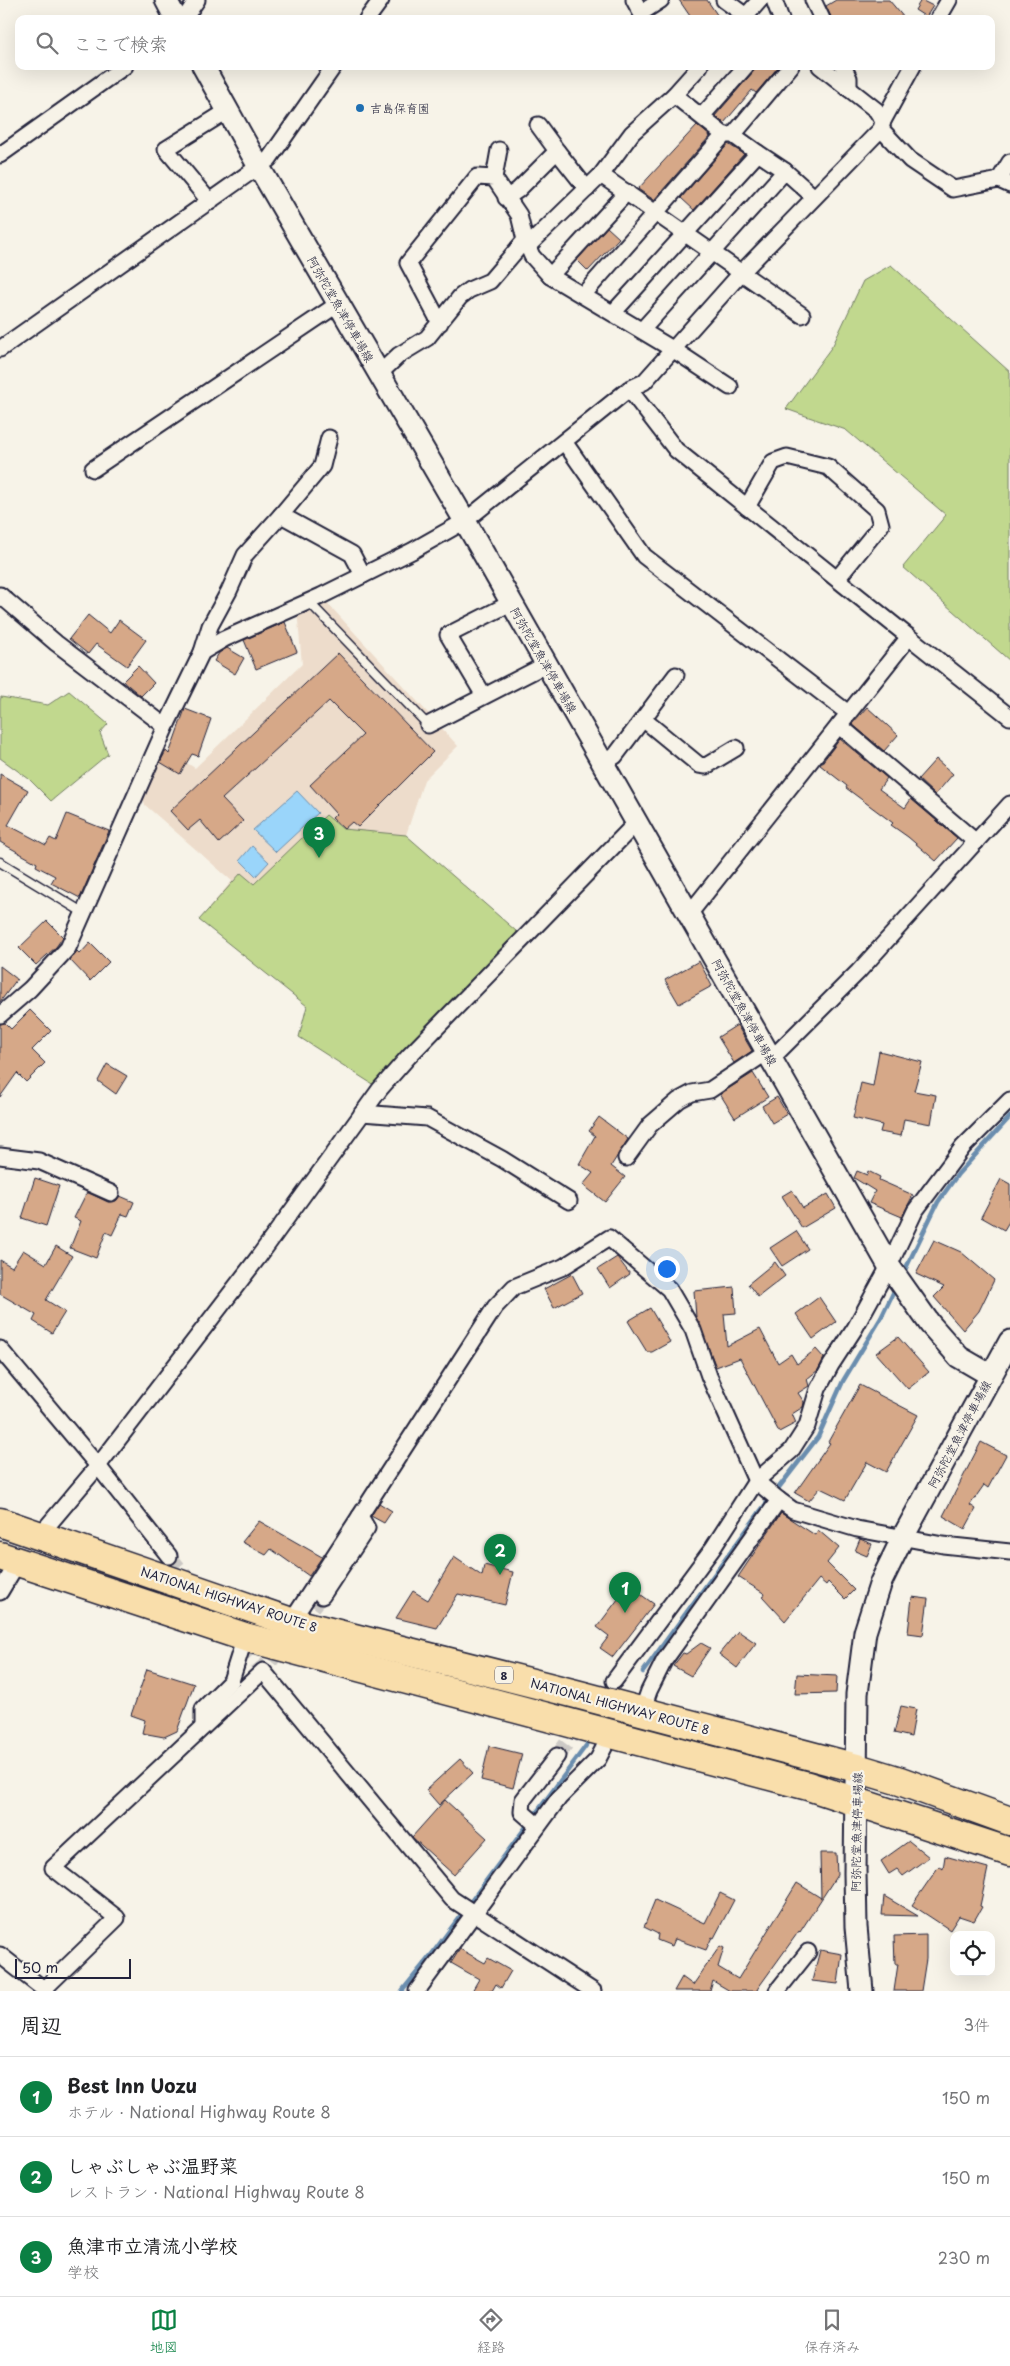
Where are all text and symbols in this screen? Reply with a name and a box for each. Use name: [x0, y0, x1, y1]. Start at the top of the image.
search box: [15, 15, 995, 70]
icon: search: [33, 29, 61, 57]
text: ここで検索: [73, 29, 168, 57]
place label: 吉島保育園: [370, 99, 430, 117]
marker: 吉島保育園: [354, 102, 366, 114]
street label: 阿弥陀堂魚津停車場線: [303, 253, 379, 365]
street label: 阿弥陀堂魚津停車場線: [506, 604, 582, 716]
pin: 3: [303, 817, 335, 858]
street label: 阿弥陀堂魚津停車場線: [708, 955, 782, 1069]
your location: [654, 1256, 680, 1282]
street label: 阿弥陀堂魚津停車場線: [923, 1377, 995, 1491]
pin: 2: [484, 1534, 516, 1575]
street label: NATIONAL HIGHWAY ROUTE 8: [138, 1562, 320, 1636]
pin: 1: [609, 1572, 641, 1613]
road number: 8: [495, 1666, 513, 1684]
street label: NATIONAL HIGHWAY ROUTE 8: [528, 1673, 712, 1739]
street label: 阿弥陀堂魚津停車場線: [846, 1772, 866, 1892]
map controls: [950, 1931, 995, 1976]
button: locate: [950, 1931, 995, 1976]
scale bar: [15, 1956, 131, 1979]
text: 50 m: [22, 1957, 58, 1978]
text: 周辺: [20, 2008, 62, 2040]
text: 3件: [963, 2012, 990, 2036]
text: Best Inn Uozu: [67, 2071, 197, 2099]
text: 1: [32, 2085, 40, 2109]
text: 150 m: [942, 2085, 990, 2109]
text: ホテル · National Highway Route 8: [67, 2099, 331, 2123]
text: しゃぶしゃぶ温野菜: [67, 2151, 238, 2179]
text: 2: [30, 2165, 42, 2189]
text: 150 m: [942, 2165, 990, 2189]
text: レストラン · National Highway Route 8: [67, 2179, 365, 2203]
text: 魚津市立清流小学校: [67, 2231, 238, 2259]
text: 3: [31, 2245, 41, 2269]
text: 230 m: [938, 2245, 990, 2269]
text: 学校: [67, 2259, 99, 2283]
tab: 地図: [150, 2306, 178, 2357]
tab: 経路: [477, 2306, 505, 2357]
tab: 保存済み: [804, 2306, 860, 2357]

